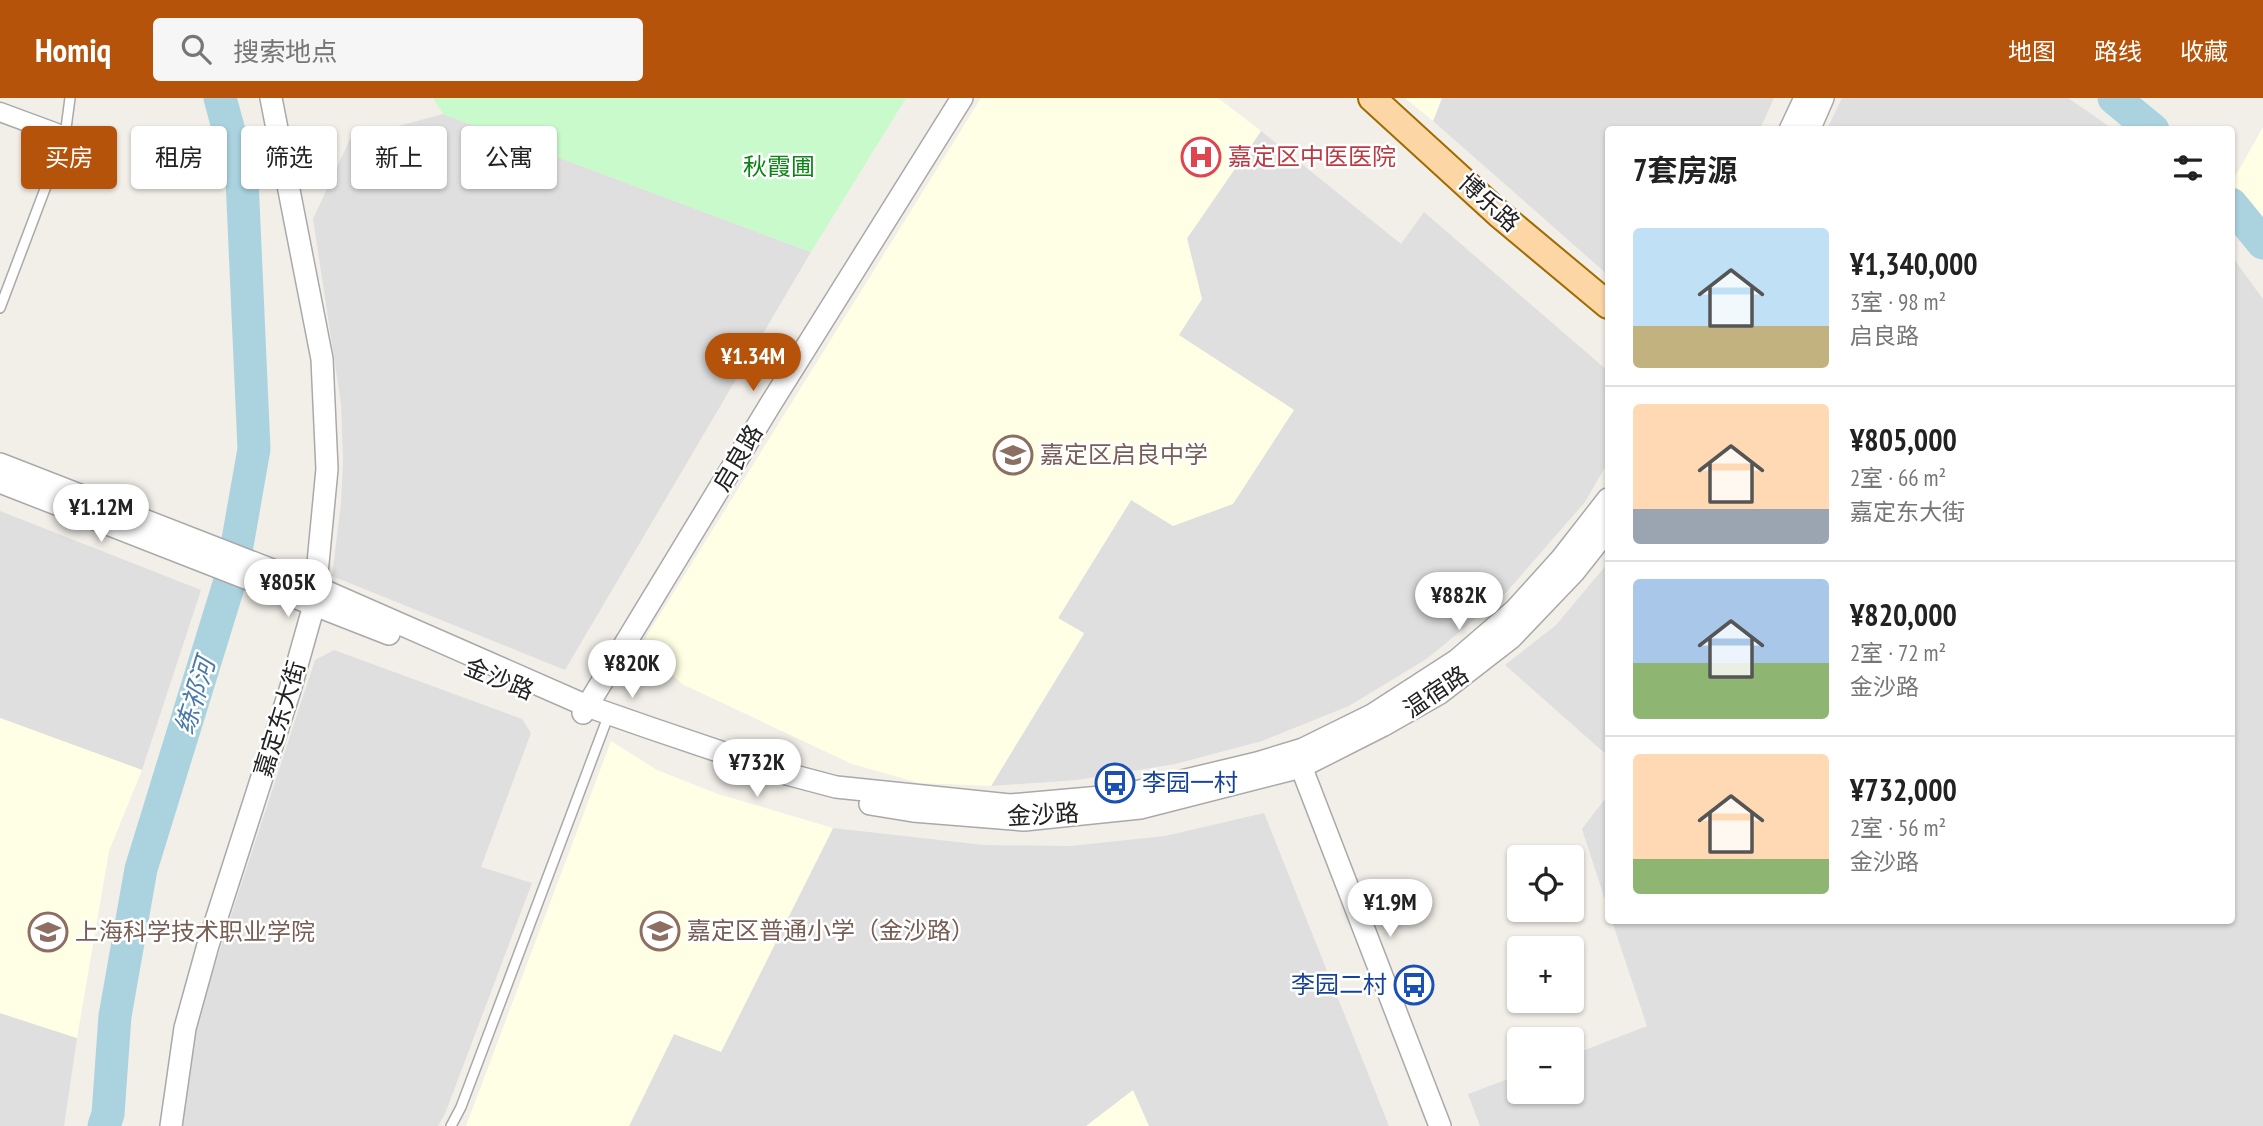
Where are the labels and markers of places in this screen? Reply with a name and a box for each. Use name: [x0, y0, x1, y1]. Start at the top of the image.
hospital icon: 嘉定区中医医院: [1180, 136, 1222, 178]
place label: 嘉定区中医医院: [1228, 141, 1396, 172]
pin: ¥1.34M: [696, 334, 810, 393]
school or university icon: 嘉定区启良中学: [992, 434, 1034, 476]
place label: 嘉定区启良中学: [1040, 439, 1208, 470]
pin: ¥1.12M: [44, 484, 158, 544]
pin: ¥805K: [239, 560, 337, 619]
pin: ¥882K: [1410, 573, 1508, 632]
pin: ¥820K: [583, 640, 681, 700]
pin: ¥732K: [708, 740, 806, 799]
bus stop icon: 李园一村: [1094, 762, 1136, 804]
place label: 李园一村: [1142, 767, 1238, 798]
pin: ¥1.9M: [1341, 880, 1439, 939]
school or university icon: 嘉定区普通小学（金沙路）: [639, 910, 681, 952]
school or university icon: 上海科学技术职业学院: [27, 911, 69, 953]
place label: 嘉定区普通小学（金沙路）: [687, 915, 975, 946]
place label: 上海科学技术职业学院: [75, 916, 315, 947]
bus stop icon: 李园二村: [1393, 964, 1435, 1006]
place label: 李园二村: [1291, 969, 1387, 1000]

